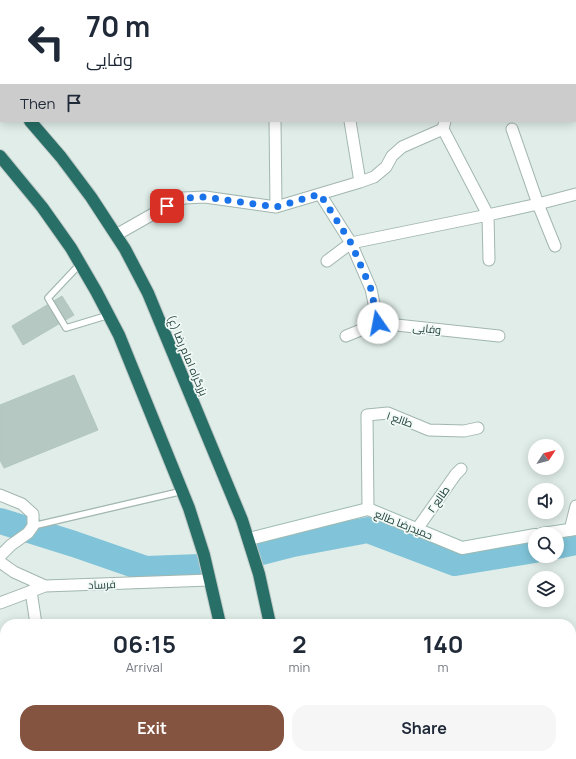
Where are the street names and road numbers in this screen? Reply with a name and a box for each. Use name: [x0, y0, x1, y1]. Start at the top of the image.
street label: بزرگراه امام رضا (ع): [163, 312, 212, 398]
street label: وفایی: [412, 319, 442, 337]
street label: طالع ۱: [384, 408, 415, 431]
street label: طالع ۲: [423, 483, 453, 516]
street label: حمیدرضا طالع: [372, 506, 435, 543]
street label: فرساد: [88, 576, 116, 592]

